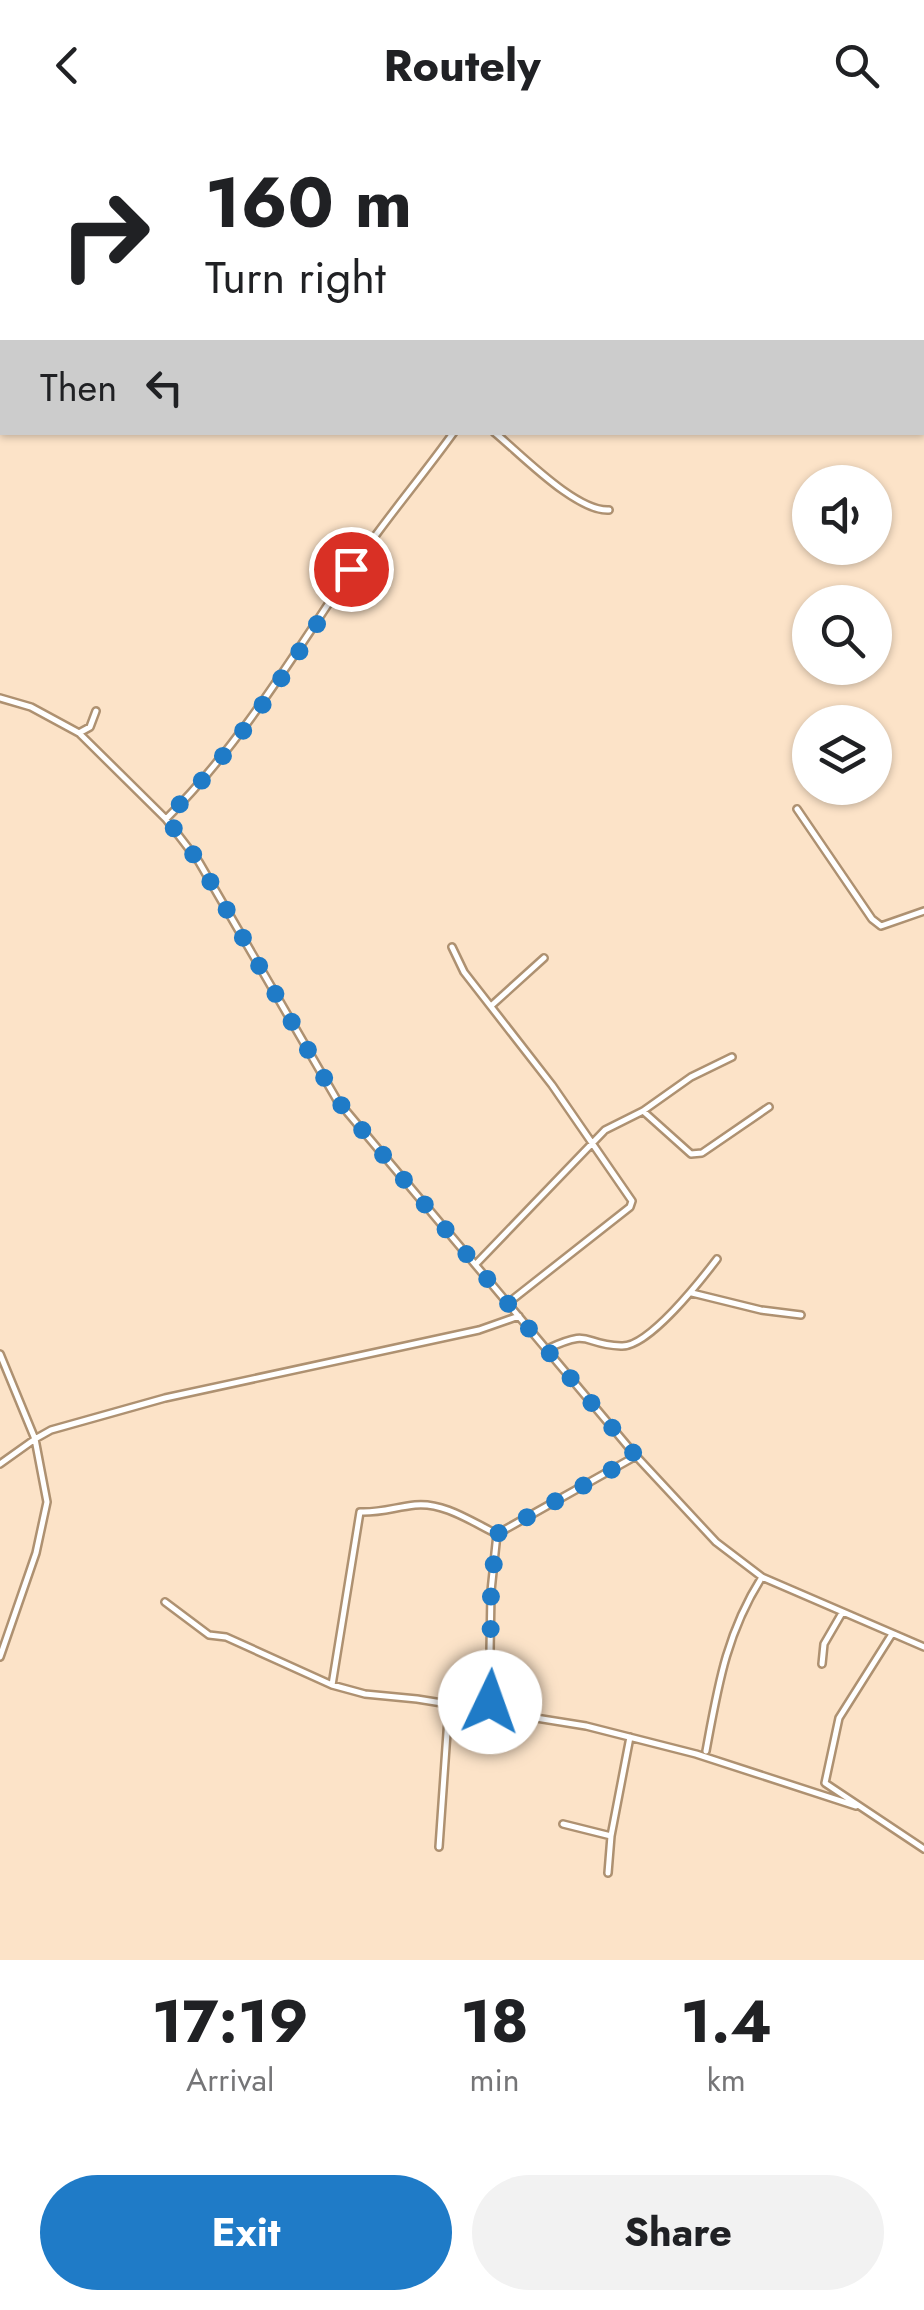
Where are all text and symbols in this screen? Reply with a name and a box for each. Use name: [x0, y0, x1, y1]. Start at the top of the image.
text: Routely: [383, 33, 541, 98]
icon: back: [40, 38, 95, 93]
icon: search: [829, 38, 884, 93]
text: 160 m: [205, 152, 412, 253]
icon: right: [40, 170, 170, 300]
text: Turn right: [205, 245, 386, 310]
text: Then: [40, 360, 117, 415]
icon: left: [137, 360, 192, 415]
map controls: [792, 465, 892, 805]
button: sound: [792, 465, 892, 565]
pin: [309, 527, 394, 612]
icon: arrive: [324, 542, 379, 597]
button: search: [792, 585, 892, 685]
button: layers: [792, 705, 892, 805]
position arrow: [438, 1650, 542, 1754]
text: 17:19: [152, 1978, 309, 2065]
text: 18: [460, 1978, 529, 2065]
text: 1.4: [680, 1978, 772, 2065]
text: Arrival: [186, 2057, 274, 2103]
text: min: [469, 2057, 520, 2103]
text: km: [707, 2057, 746, 2103]
button: Exit: [40, 2175, 452, 2290]
button: Share: [472, 2175, 884, 2290]

